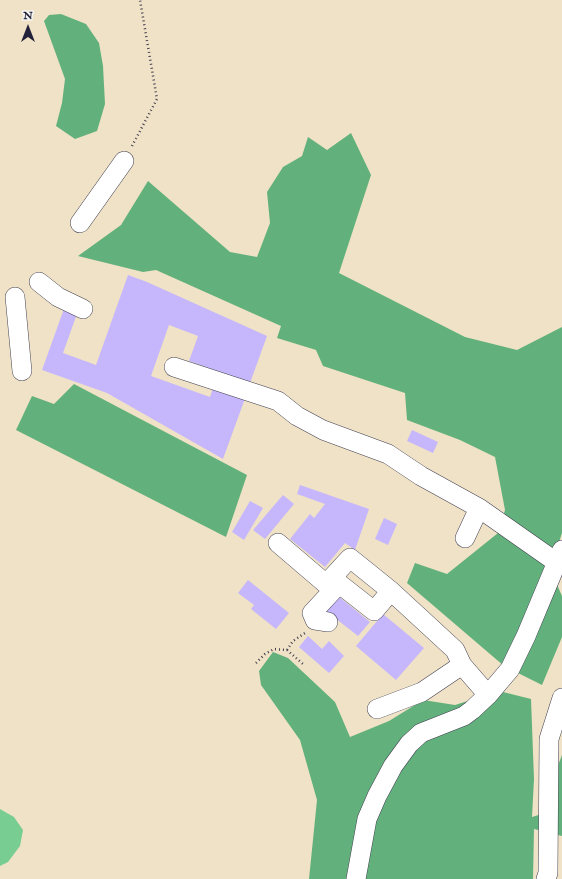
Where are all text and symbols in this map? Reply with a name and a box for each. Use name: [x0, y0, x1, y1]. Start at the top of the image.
north arrow: [8, 8, 48, 48]
text: N: [23, 9, 33, 23]

